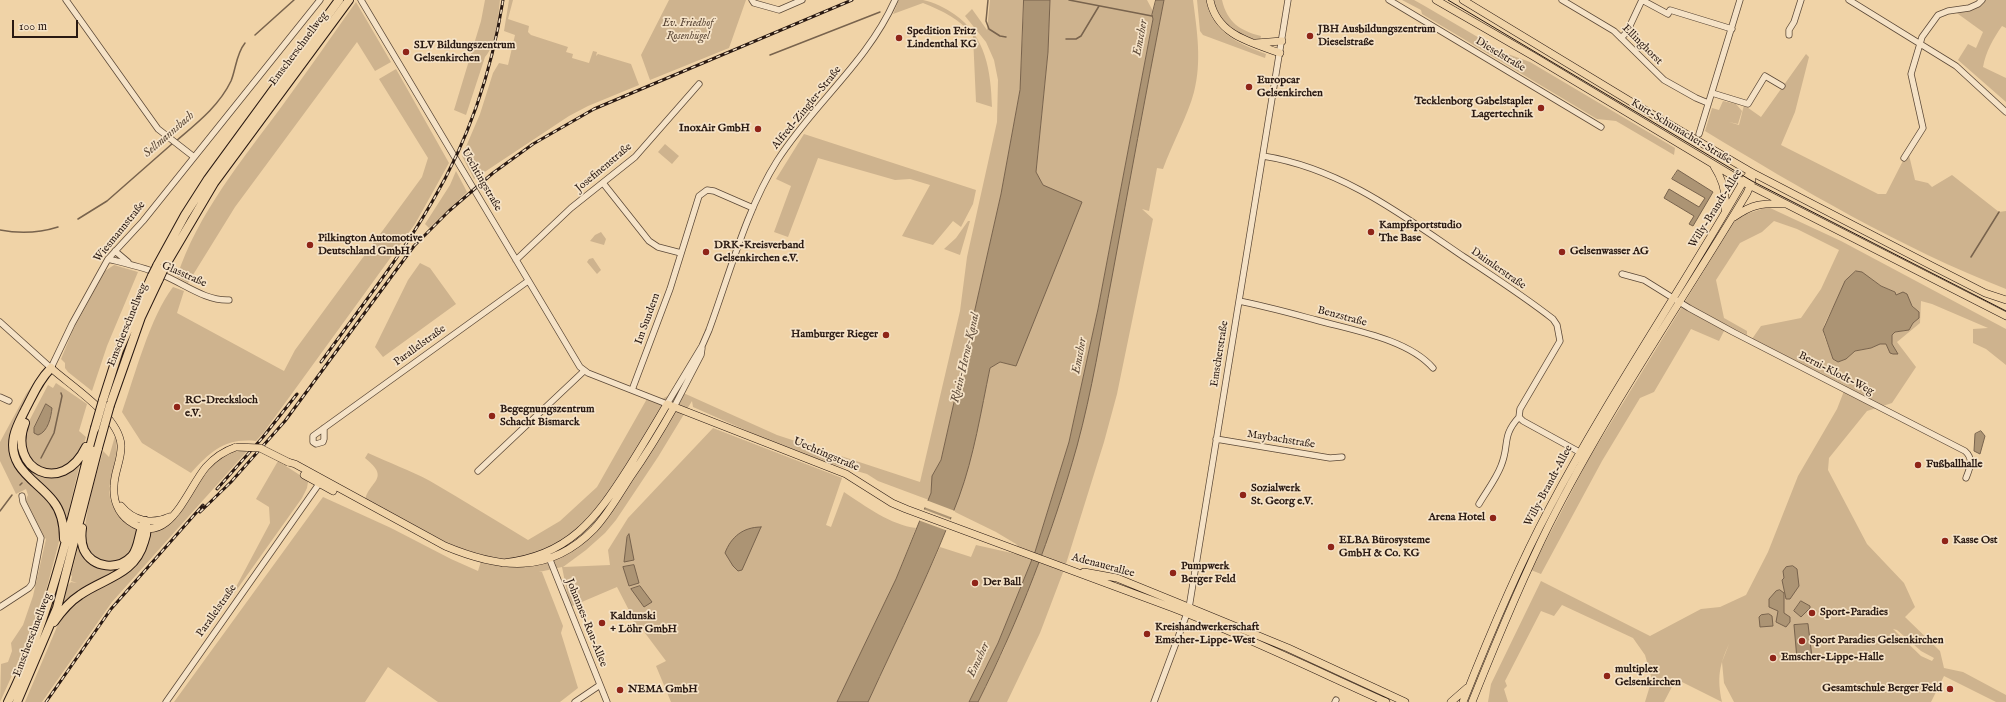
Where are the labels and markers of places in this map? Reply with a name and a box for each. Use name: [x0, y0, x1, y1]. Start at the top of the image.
place label: JBH Ausbildungszentrum Dieselstraße: [1318, 23, 1436, 49]
place label: Spedition Fritz Lindenthal KG: [907, 25, 977, 51]
marker: JBH Ausbildungszentrum Dieselstraße: [1305, 31, 1315, 41]
marker: Spedition Fritz Lindenthal KG: [894, 33, 904, 43]
place label: SLV Bildungszentrum Gelsenkirchen: [414, 39, 515, 65]
marker: SLV Bildungszentrum Gelsenkirchen: [401, 47, 411, 57]
place label: Europcar Gelsenkirchen: [1257, 74, 1323, 100]
marker: Europcar Gelsenkirchen: [1244, 82, 1254, 92]
place label: Tecklenborg Gabelstapler Lagertechnik: [1414, 95, 1533, 121]
marker: Tecklenborg Gabelstapler Lagertechnik: [1536, 103, 1546, 113]
place label: InoxAir GmbH: [679, 122, 750, 136]
marker: InoxAir GmbH: [753, 124, 763, 134]
place label: Kampfsportstudio The Base: [1379, 219, 1462, 245]
marker: Kampfsportstudio The Base: [1366, 227, 1376, 237]
place label: Pilkington Automotive Deutschland GmbH: [318, 232, 423, 258]
place label: DRK-Kreisverband Gelsenkirchen e.V.: [714, 239, 804, 265]
marker: Pilkington Automotive Deutschland GmbH: [305, 240, 315, 250]
place label: Gelsenwasser AG: [1570, 245, 1649, 259]
marker: DRK-Kreisverband Gelsenkirchen e.V.: [701, 247, 711, 257]
marker: Gelsenwasser AG: [1557, 247, 1567, 257]
place label: Hamburger Rieger: [791, 328, 878, 342]
marker: Hamburger Rieger: [881, 330, 891, 340]
place label: RC-Drecksloch e.V.: [185, 394, 258, 420]
marker: RC-Drecksloch e.V.: [172, 402, 182, 412]
place label: Begegnungszentrum Schacht Bismarck: [500, 403, 594, 429]
marker: Begegnungszentrum Schacht Bismarck: [487, 411, 497, 421]
place label: Fußballhalle: [1926, 458, 1983, 472]
marker: Fußballhalle: [1913, 460, 1923, 470]
place label: Sozialwerk St. Georg e.V.: [1251, 482, 1313, 508]
marker: Sozialwerk St. Georg e.V.: [1238, 490, 1248, 500]
place label: Arena Hotel: [1428, 511, 1485, 525]
marker: Arena Hotel: [1488, 513, 1498, 523]
place label: ELBA Bürosysteme GmbH & Co. KG: [1339, 534, 1430, 560]
place label: Kasse Ost: [1953, 534, 1998, 548]
marker: Kasse Ost: [1940, 536, 1950, 546]
marker: ELBA Bürosysteme GmbH & Co. KG: [1326, 542, 1336, 552]
place label: Pumpwerk Berger Feld: [1181, 560, 1236, 586]
marker: Pumpwerk Berger Feld: [1168, 568, 1178, 578]
place label: Der Ball: [983, 576, 1021, 590]
marker: Der Ball: [970, 578, 980, 588]
place label: Sport-Paradies: [1820, 606, 1888, 620]
marker: Sport-Paradies: [1807, 608, 1817, 618]
place label: Kaldunski + Löhr GmbH: [610, 610, 677, 636]
marker: Kaldunski + Löhr GmbH: [597, 618, 607, 628]
place label: Kreishandwerkerschaft Emscher-Lippe-West: [1155, 621, 1259, 647]
marker: Kreishandwerkerschaft Emscher-Lippe-West: [1142, 629, 1152, 639]
place label: Sport Paradies Gelsenkirchen: [1810, 634, 1944, 648]
marker: Sport Paradies Gelsenkirchen: [1797, 636, 1807, 646]
place label: Emscher-Lippe-Halle: [1781, 651, 1884, 665]
marker: Emscher-Lippe-Halle: [1768, 653, 1778, 663]
place label: multiplex Gelsenkirchen: [1615, 663, 1681, 689]
marker: multiplex Gelsenkirchen: [1602, 671, 1612, 681]
place label: Gesamtschule Berger Feld: [1822, 682, 1942, 696]
place label: NEMA GmbH: [628, 683, 698, 697]
marker: Gesamtschule Berger Feld: [1945, 684, 1955, 694]
marker: NEMA GmbH: [615, 685, 625, 695]

